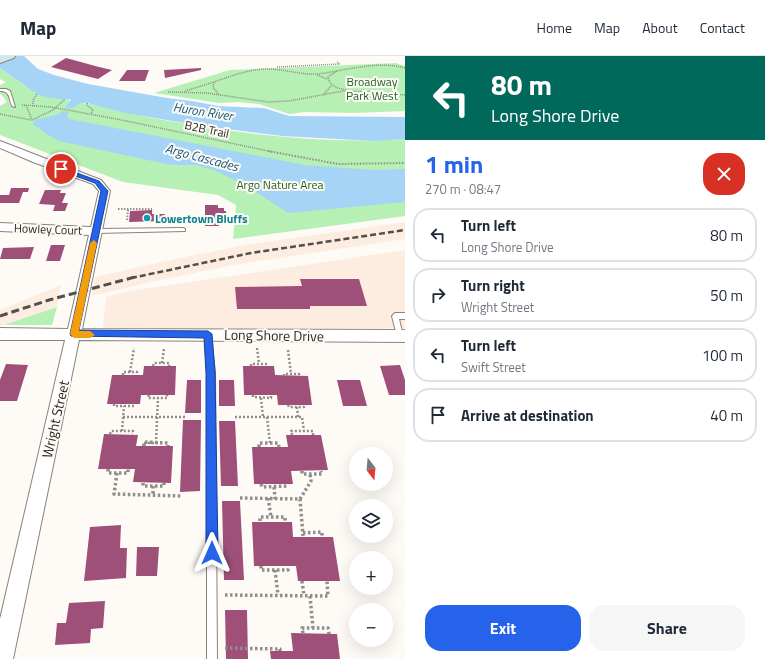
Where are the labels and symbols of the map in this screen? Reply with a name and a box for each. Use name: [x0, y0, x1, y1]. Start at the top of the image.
park label: Broadway Park West: [346, 72, 399, 105]
water label: Huron River: [172, 96, 236, 126]
street label: B2B Trail: [183, 115, 231, 143]
water label: Argo Cascades: [163, 138, 242, 177]
pin: [44, 152, 78, 186]
park label: Argo Nature Area: [236, 175, 324, 194]
place label: Lowertown Bluffs: [155, 209, 248, 228]
marker: Lowertown Bluffs: [142, 213, 152, 223]
street label: Howley Court: [14, 218, 83, 240]
street label: Long Shore Drive: [224, 324, 324, 346]
street label: Wright Street: [36, 378, 74, 460]
north arrow: [349, 447, 393, 491]
position arrow: [191, 532, 233, 574]

